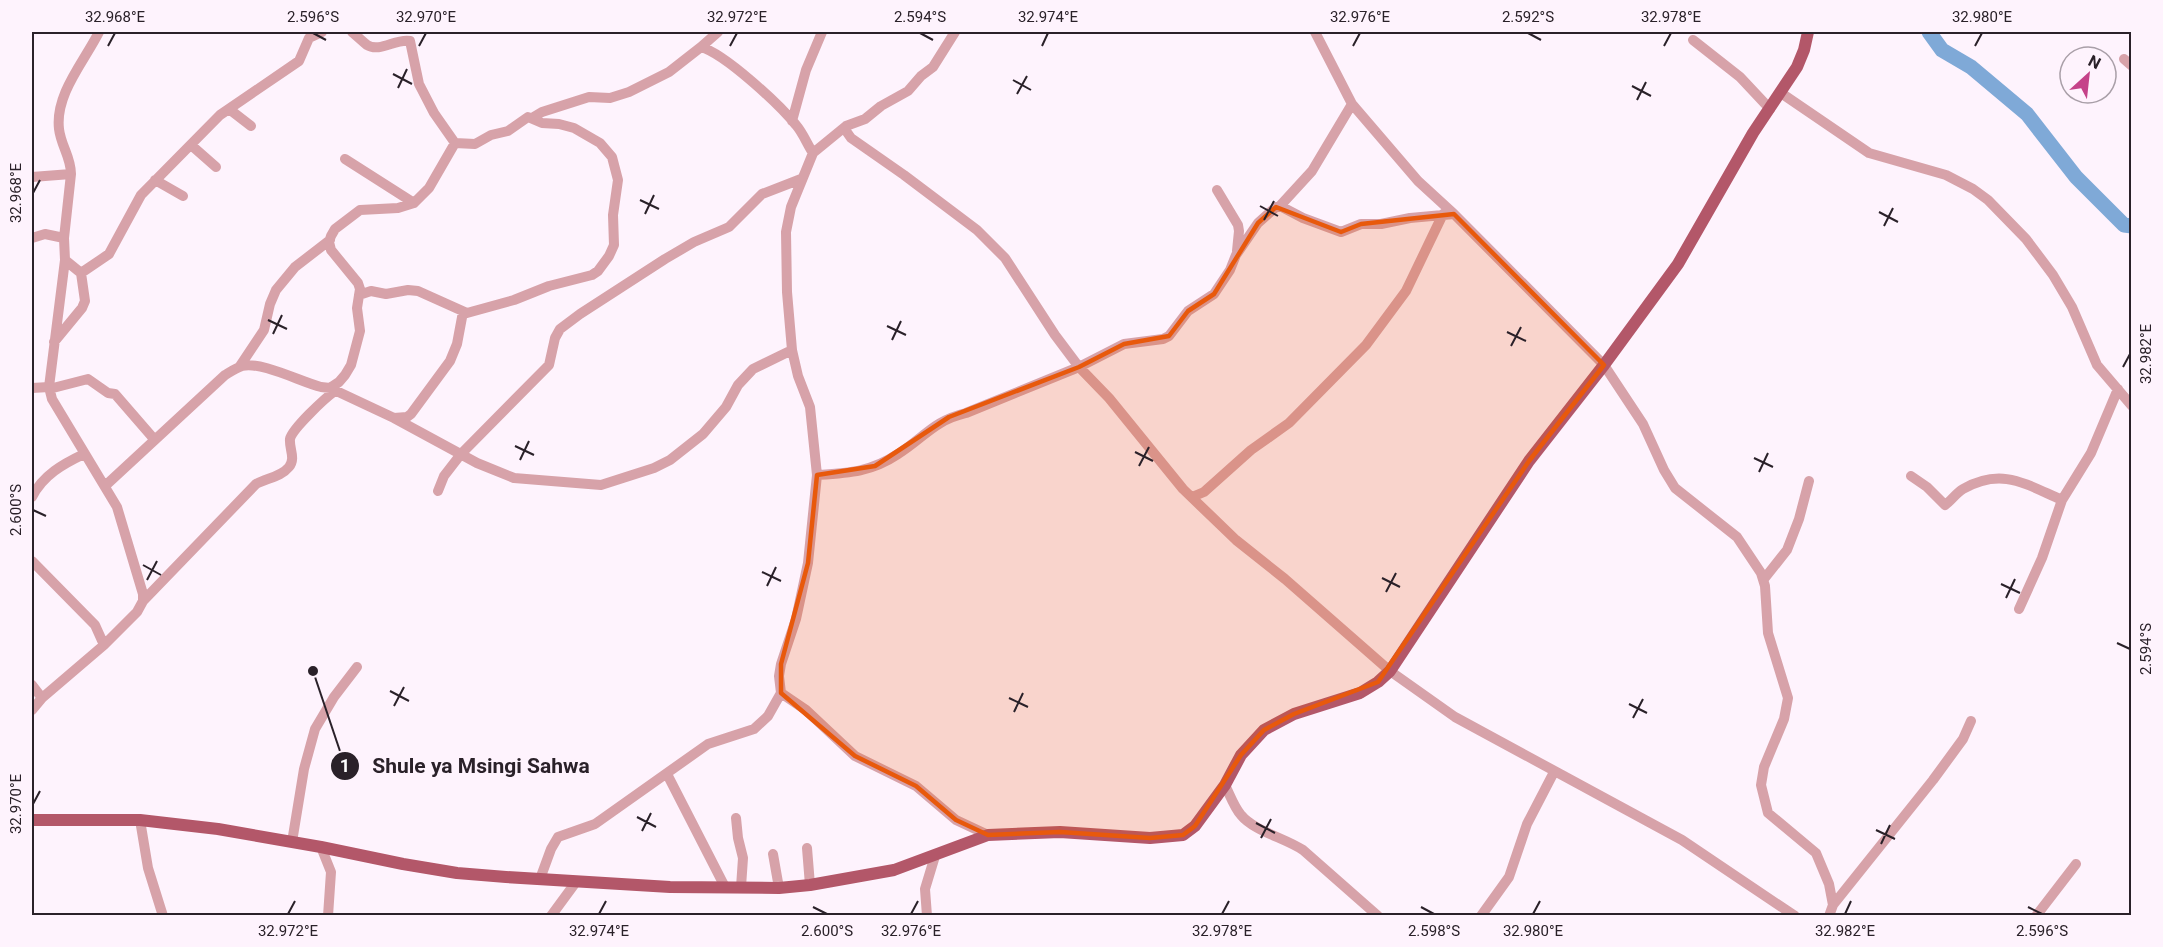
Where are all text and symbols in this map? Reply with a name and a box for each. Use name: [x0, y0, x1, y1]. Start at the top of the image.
text: 32.968°E: [85, 8, 146, 26]
text: 2.596°S: [287, 8, 339, 26]
text: 32.970°E: [396, 8, 457, 26]
text: 32.972°E: [707, 8, 768, 26]
text: 2.594°S: [894, 8, 946, 26]
text: 32.974°E: [1018, 8, 1079, 26]
text: 32.976°E: [1330, 8, 1391, 26]
text: 2.592°S: [1502, 8, 1554, 26]
text: 32.978°E: [1641, 8, 1702, 26]
text: 32.980°E: [1952, 8, 2013, 26]
north arrow: [2058, 45, 2118, 105]
text: N: [2085, 51, 2104, 73]
text: 32.968°E: [7, 162, 25, 223]
text: 32.982°E: [2137, 323, 2155, 384]
text: 2.600°S: [7, 484, 25, 536]
text: 2.594°S: [2137, 623, 2155, 675]
callout: Shule ya Msingi Sahwa: [330, 746, 602, 785]
text: Shule ya Msingi Sahwa: [372, 754, 590, 778]
text: 1: [340, 755, 350, 776]
text: 32.970°E: [7, 773, 25, 834]
text: 32.972°E: [258, 922, 319, 940]
text: 32.974°E: [569, 922, 630, 940]
text: 2.600°S: [801, 922, 853, 940]
text: 32.976°E: [881, 922, 942, 940]
text: 32.978°E: [1192, 922, 1253, 940]
text: 2.598°S: [1408, 922, 1460, 940]
text: 32.980°E: [1503, 922, 1564, 940]
text: 32.982°E: [1815, 922, 1876, 940]
text: 2.596°S: [2016, 922, 2068, 940]

